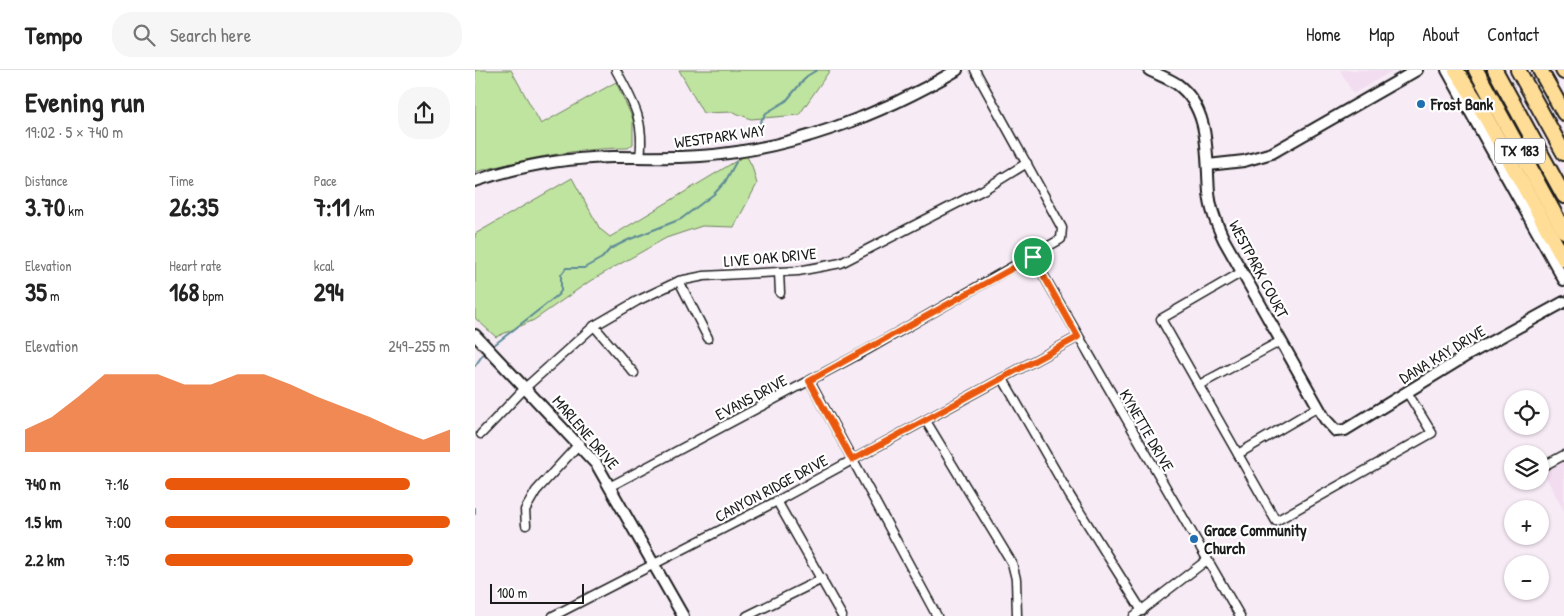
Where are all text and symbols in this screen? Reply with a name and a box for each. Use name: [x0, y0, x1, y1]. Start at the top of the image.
search box: [112, 12, 462, 57]
text: Tempo: [25, 19, 82, 51]
icon: search: [130, 21, 158, 49]
text: Search here: [170, 22, 251, 48]
text: Home: [1306, 22, 1341, 47]
text: Map: [1369, 22, 1394, 47]
text: About: [1422, 22, 1459, 47]
text: Contact: [1487, 22, 1539, 47]
text: Evening run: [25, 83, 145, 121]
button: share: [398, 87, 450, 139]
place label: Frost Bank: [1430, 93, 1494, 115]
marker: Frost Bank: [1415, 98, 1427, 110]
street label: WESTPARK WAY: [673, 119, 767, 153]
text: 19:02 · 5 × 740 m: [25, 121, 123, 143]
road number: TX 183: [1495, 138, 1545, 164]
text: Distance: [25, 171, 68, 190]
text: Time: [169, 171, 194, 190]
text: Pace: [314, 171, 337, 190]
text: 3.70: [25, 190, 65, 224]
text: 26:35: [169, 190, 219, 224]
text: 7:11: [314, 190, 350, 224]
text: km: [65, 201, 84, 220]
text: /km: [350, 201, 374, 220]
street label: WESTPARK COURT: [1224, 216, 1294, 322]
pin: [1012, 236, 1054, 278]
street label: LIVE OAK DRIVE: [723, 242, 817, 272]
icon: arrive: [1019, 243, 1047, 271]
text: Elevation: [25, 256, 72, 275]
text: Heart rate: [169, 256, 222, 275]
text: kcal: [314, 256, 334, 275]
text: 35: [25, 275, 47, 309]
text: 168: [169, 275, 199, 309]
text: 294: [314, 275, 344, 309]
text: m: [47, 286, 60, 305]
text: bpm: [199, 286, 224, 305]
street label: DANA KAY DRIVE: [1395, 320, 1489, 388]
text: Elevation: [25, 335, 78, 357]
text: 249–255 m: [388, 335, 450, 357]
street label: EVANS DRIVE: [711, 369, 791, 425]
street label: KYNETTE DRIVE: [1115, 385, 1179, 475]
street label: MARLENE DRIVE: [548, 390, 624, 474]
map controls: [1504, 390, 1549, 600]
button: locate: [1504, 390, 1549, 435]
button: layers: [1504, 445, 1549, 490]
street label: CANYON RIDGE DRIVE: [711, 449, 831, 527]
text: 740 m: [25, 473, 61, 495]
text: 7:16: [105, 473, 129, 495]
button: +: [1504, 500, 1549, 545]
text: 1.5 km: [25, 511, 62, 533]
text: 7:00: [105, 511, 131, 533]
place label: Grace Community Church: [1204, 519, 1307, 559]
marker: Grace Community Church: [1188, 533, 1200, 545]
text: 2.2 km: [25, 549, 65, 571]
text: 7:15: [105, 549, 129, 571]
button: −: [1504, 555, 1549, 600]
scale bar: [490, 581, 584, 604]
text: 100 m: [497, 583, 527, 602]

